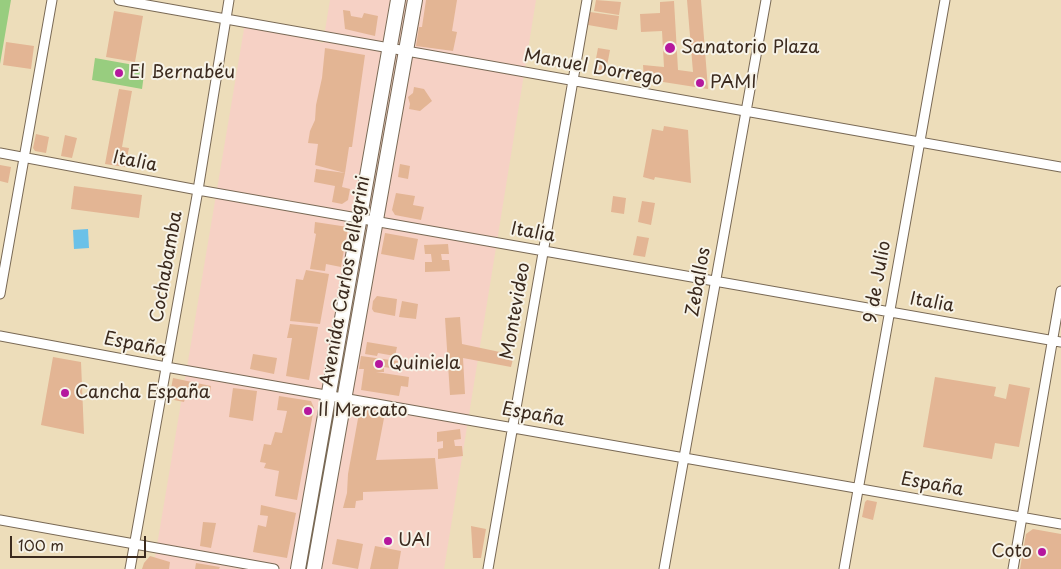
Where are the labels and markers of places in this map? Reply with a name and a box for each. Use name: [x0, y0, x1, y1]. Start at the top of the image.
place label: Sanatorio Plaza: [681, 37, 819, 59]
marker: Sanatorio Plaza: [663, 41, 677, 55]
place label: El Bernabéu: [129, 62, 235, 84]
marker: El Bernabéu: [113, 67, 125, 79]
place label: PAMI: [710, 72, 757, 94]
marker: PAMI: [694, 77, 706, 89]
place label: Quiniela: [389, 353, 460, 375]
marker: Quiniela: [373, 358, 385, 370]
place label: Cancha España: [75, 382, 210, 404]
marker: Cancha España: [59, 387, 71, 399]
place label: Il Mercato: [318, 400, 407, 422]
marker: Il Mercato: [302, 405, 314, 417]
place label: UAI: [398, 530, 431, 552]
marker: UAI: [382, 535, 394, 547]
place label: Coto: [991, 541, 1032, 563]
marker: Coto: [1036, 546, 1048, 558]

